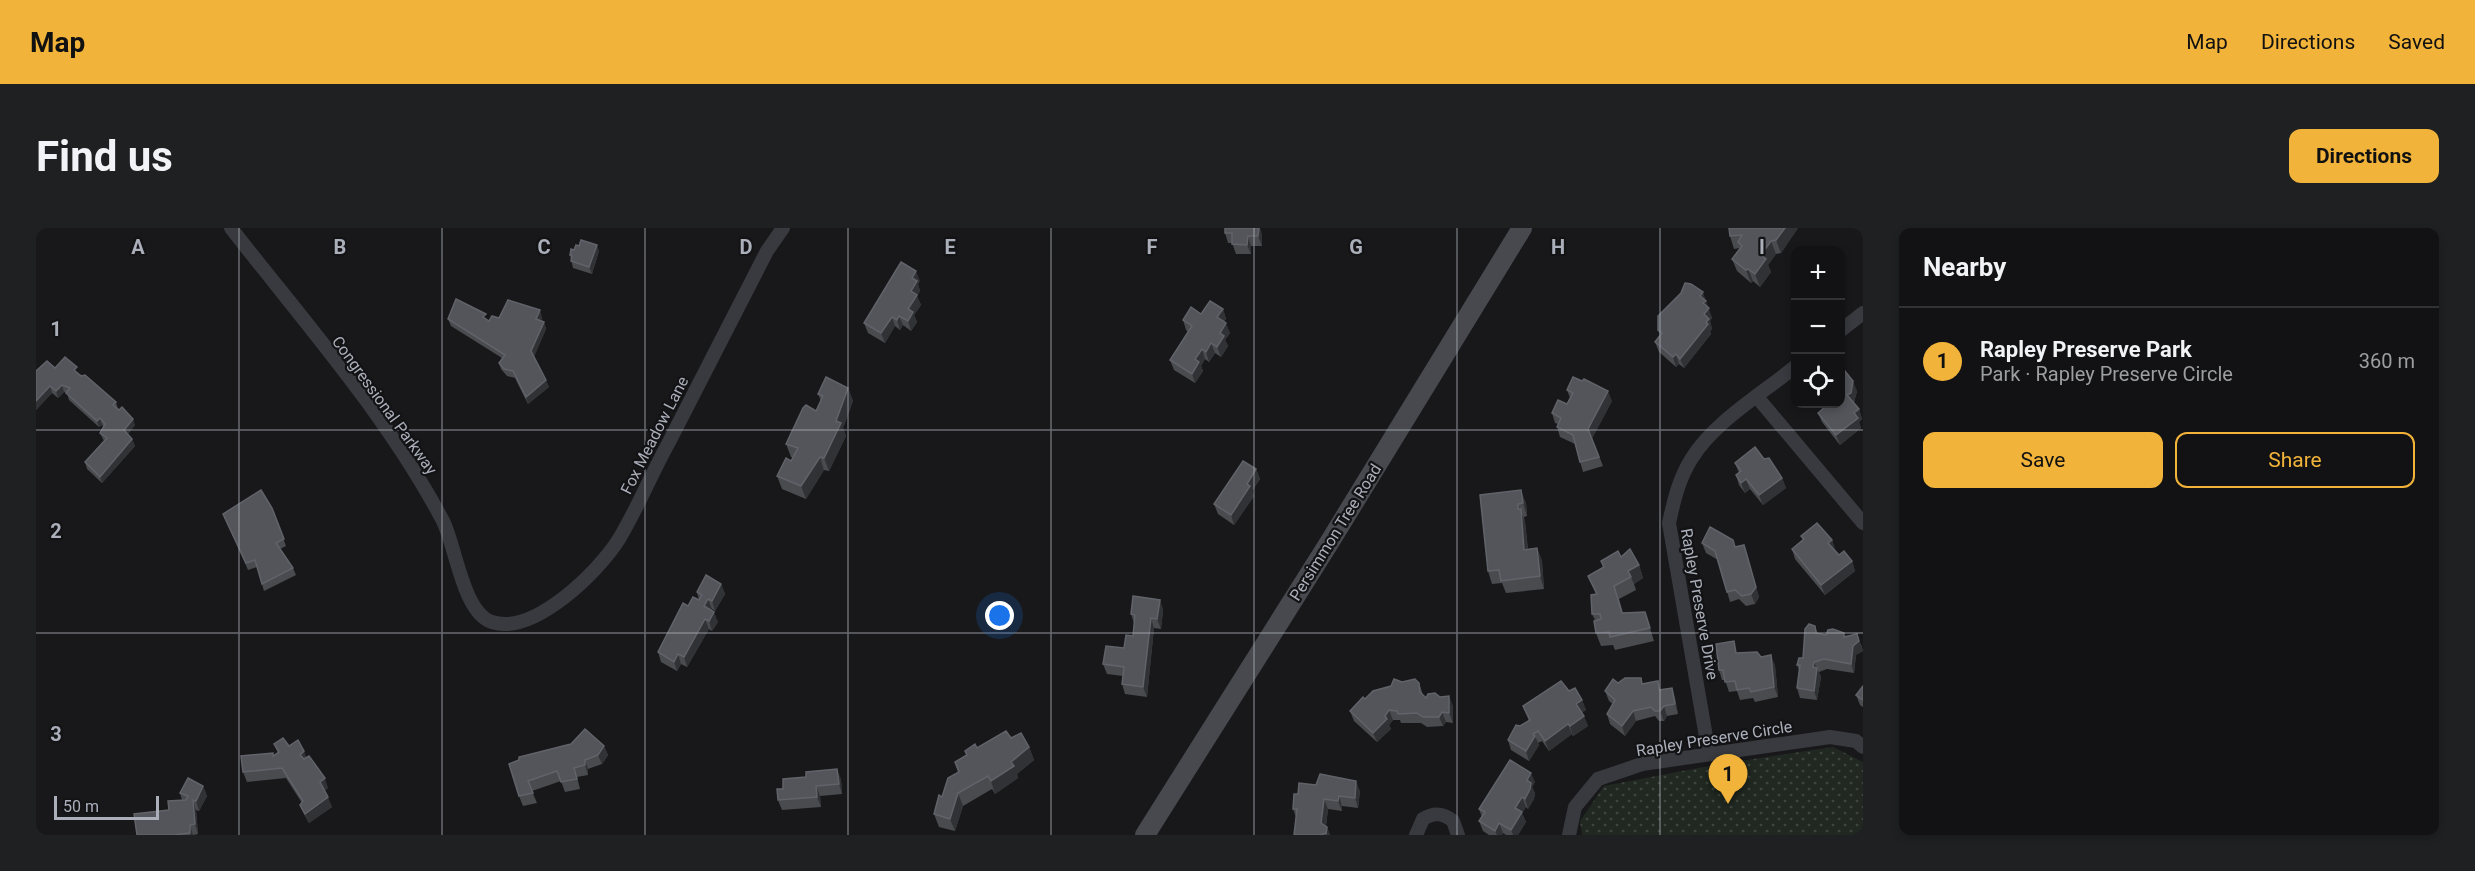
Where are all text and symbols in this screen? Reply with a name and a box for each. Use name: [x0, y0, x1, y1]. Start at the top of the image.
text: Map: [30, 26, 85, 59]
text: Map: [2186, 30, 2228, 54]
text: Directions: [2261, 30, 2355, 54]
text: Saved: [2388, 30, 2445, 54]
button: Directions: [2289, 129, 2439, 183]
text: Find us: [36, 132, 173, 181]
text: A: [131, 235, 145, 259]
text: B: [334, 235, 346, 259]
text: C: [537, 235, 551, 259]
text: D: [740, 235, 753, 259]
text: E: [944, 235, 956, 259]
text: F: [1147, 235, 1158, 259]
text: G: [1349, 235, 1363, 259]
text: H: [1551, 235, 1565, 259]
text: I: [1759, 235, 1765, 259]
map controls: [1791, 246, 1845, 408]
button: +: [1791, 246, 1845, 300]
text: Nearby: [1923, 252, 2006, 282]
button: −: [1791, 300, 1845, 354]
text: 1: [50, 317, 62, 341]
street label: Congressional Parkway: [328, 332, 441, 479]
text: Rapley Preserve Park: [1980, 337, 2192, 362]
text: 1: [1937, 349, 1948, 373]
text: 360 m: [2359, 349, 2415, 373]
button: locate: [1791, 354, 1845, 408]
text: Park · Rapley Preserve Circle: [1980, 362, 2233, 386]
street label: Fox Meadow Lane: [617, 373, 692, 497]
button: Save: [1923, 432, 2163, 488]
button: Share: [2175, 432, 2415, 488]
street label: Persimmon Tree Road: [1286, 460, 1385, 604]
text: 2: [50, 519, 62, 543]
street label: Rapley Preserve Drive: [1677, 527, 1722, 681]
your location: [985, 601, 1014, 630]
street label: Rapley Preserve Circle: [1635, 717, 1794, 760]
text: 3: [50, 722, 62, 746]
pin: 1: [1708, 754, 1748, 804]
scale bar: [54, 793, 159, 820]
text: 50 m: [63, 797, 99, 816]

